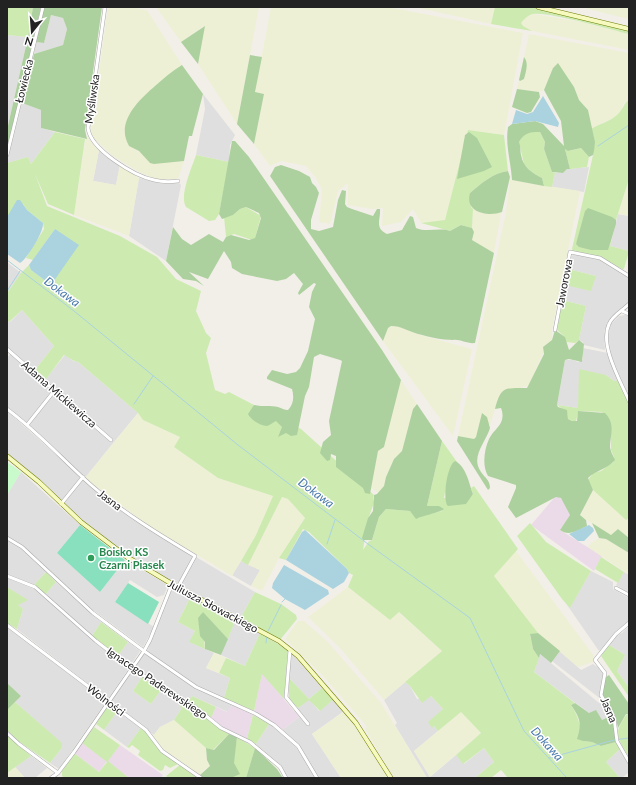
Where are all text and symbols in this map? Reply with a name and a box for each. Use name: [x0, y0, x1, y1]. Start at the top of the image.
north arrow: [12, 12, 52, 52]
text: N: [23, 35, 35, 49]
street label: Łowiecka: [12, 57, 35, 104]
street label: Myśliwska: [82, 73, 101, 125]
street label: Jaworowa: [552, 258, 575, 308]
water label: Dokawa: [41, 273, 83, 310]
street label: Adama Mickiewicza: [19, 357, 100, 430]
water label: Dokawa: [295, 474, 337, 511]
street label: Jasna: [96, 487, 125, 513]
place label: Boisko KS Czarni Piasek: [99, 545, 165, 571]
marker: Boisko KS Czarni Piasek: [86, 553, 96, 563]
street label: Juliusza Słowackiego: [166, 576, 261, 635]
street label: Ignacego Paderewskiego: [105, 644, 210, 721]
street label: Wolności: [85, 681, 128, 718]
street label: Jasna: [598, 695, 621, 724]
water label: Dokawa: [528, 723, 567, 764]

